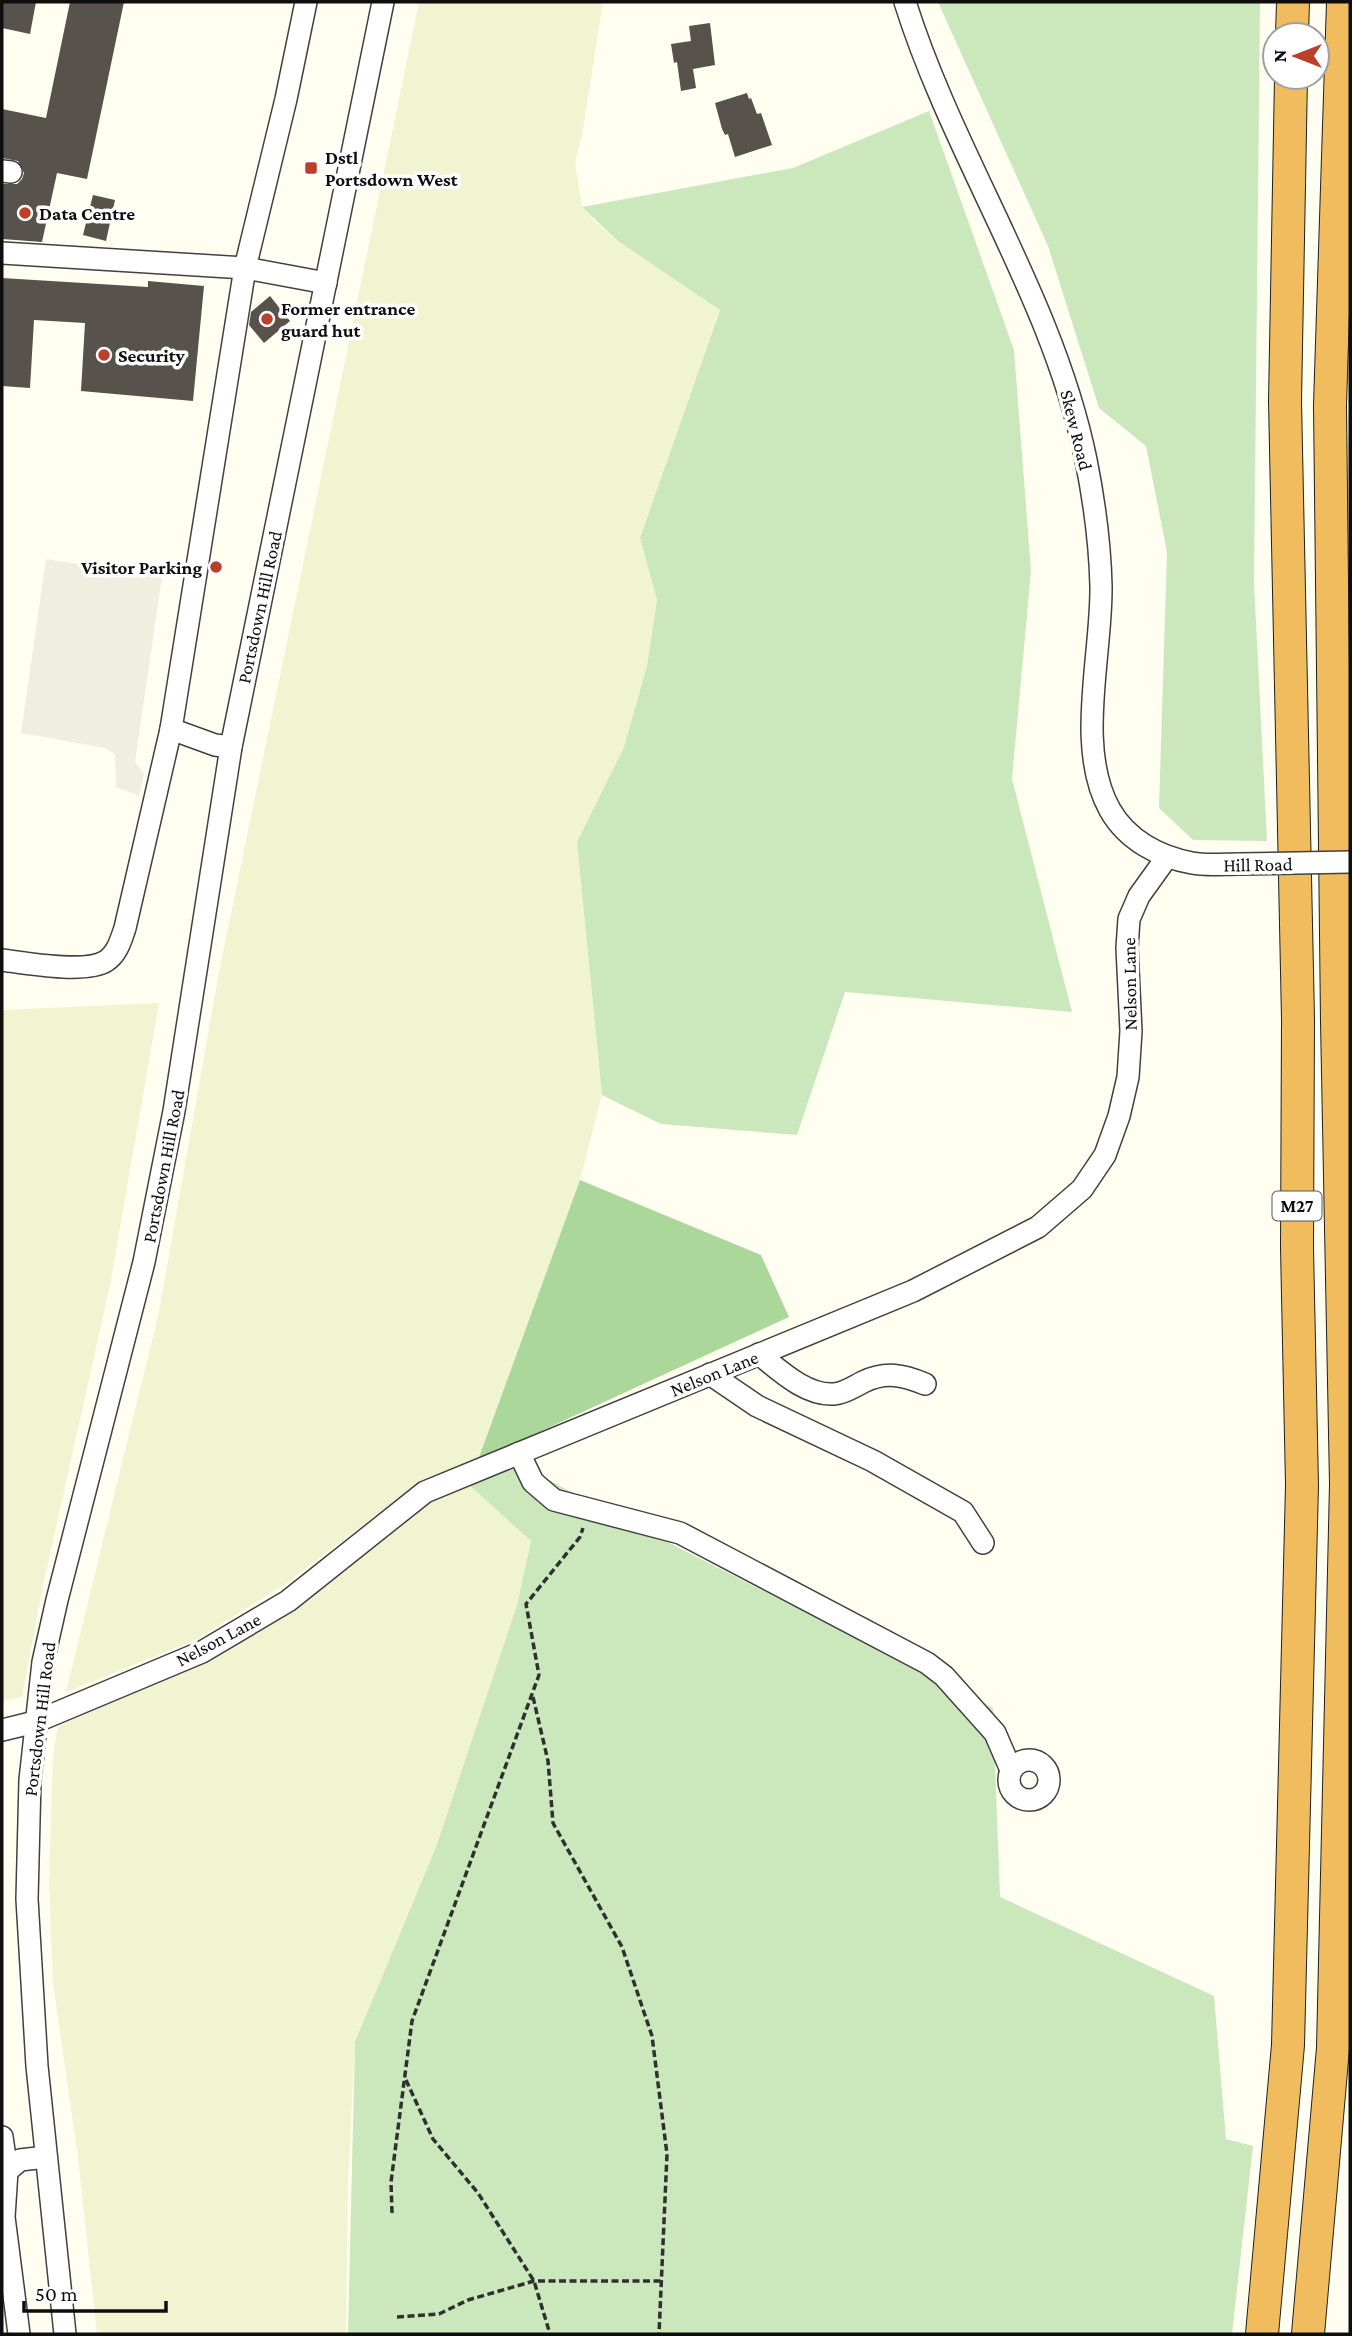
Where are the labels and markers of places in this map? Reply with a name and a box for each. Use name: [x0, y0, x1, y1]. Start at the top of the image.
place label: Dstl Portsdown West: [325, 147, 458, 190]
marker: Dstl Portsdown West: [303, 160, 319, 176]
place label: Data Centre: [39, 203, 135, 224]
marker: Data Centre: [17, 205, 33, 221]
place label: Former entrance guard hut: [281, 298, 415, 341]
marker: Former entrance guard hut: [259, 311, 275, 327]
place label: Security: [118, 345, 185, 366]
marker: Security: [96, 347, 112, 363]
place label: Visitor Parking: [80, 557, 202, 578]
marker: Visitor Parking: [208, 559, 224, 575]

